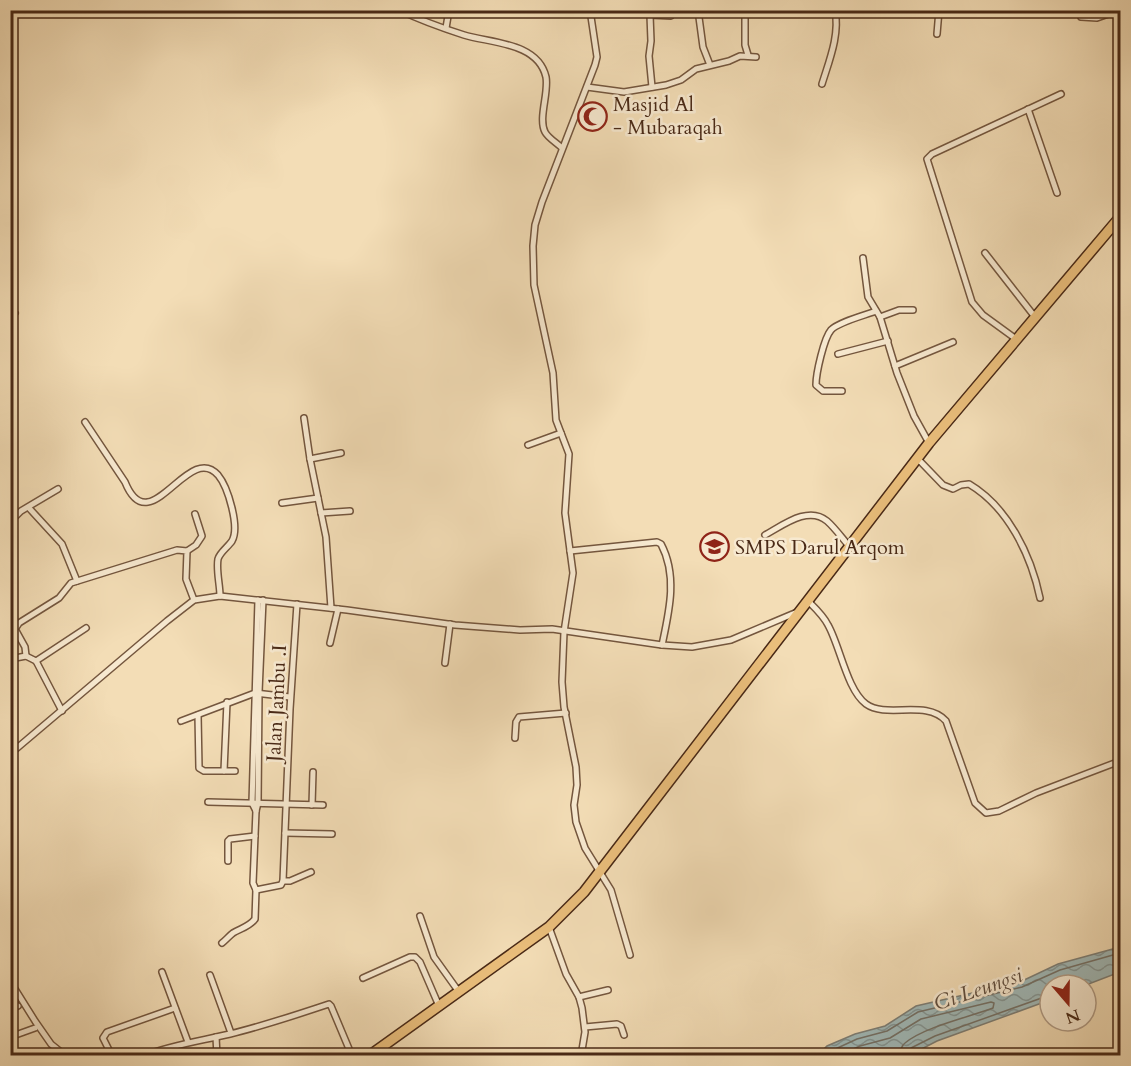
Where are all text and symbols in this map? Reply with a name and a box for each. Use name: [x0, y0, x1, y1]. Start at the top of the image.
place label: Masjid Al - Mubaraqah: [613, 91, 723, 141]
mosque icon: Masjid Al - Mubaraqah: [576, 100, 608, 132]
school or university icon: SMPS Darul Arqom: [698, 531, 730, 563]
place label: SMPS Darul Arqom: [735, 534, 905, 561]
street label: Jalan Jambu .I: [260, 644, 293, 765]
water label: Ci Leungsi: [930, 961, 1027, 1018]
north arrow: [1038, 973, 1098, 1033]
text: N: [1062, 1003, 1083, 1029]

